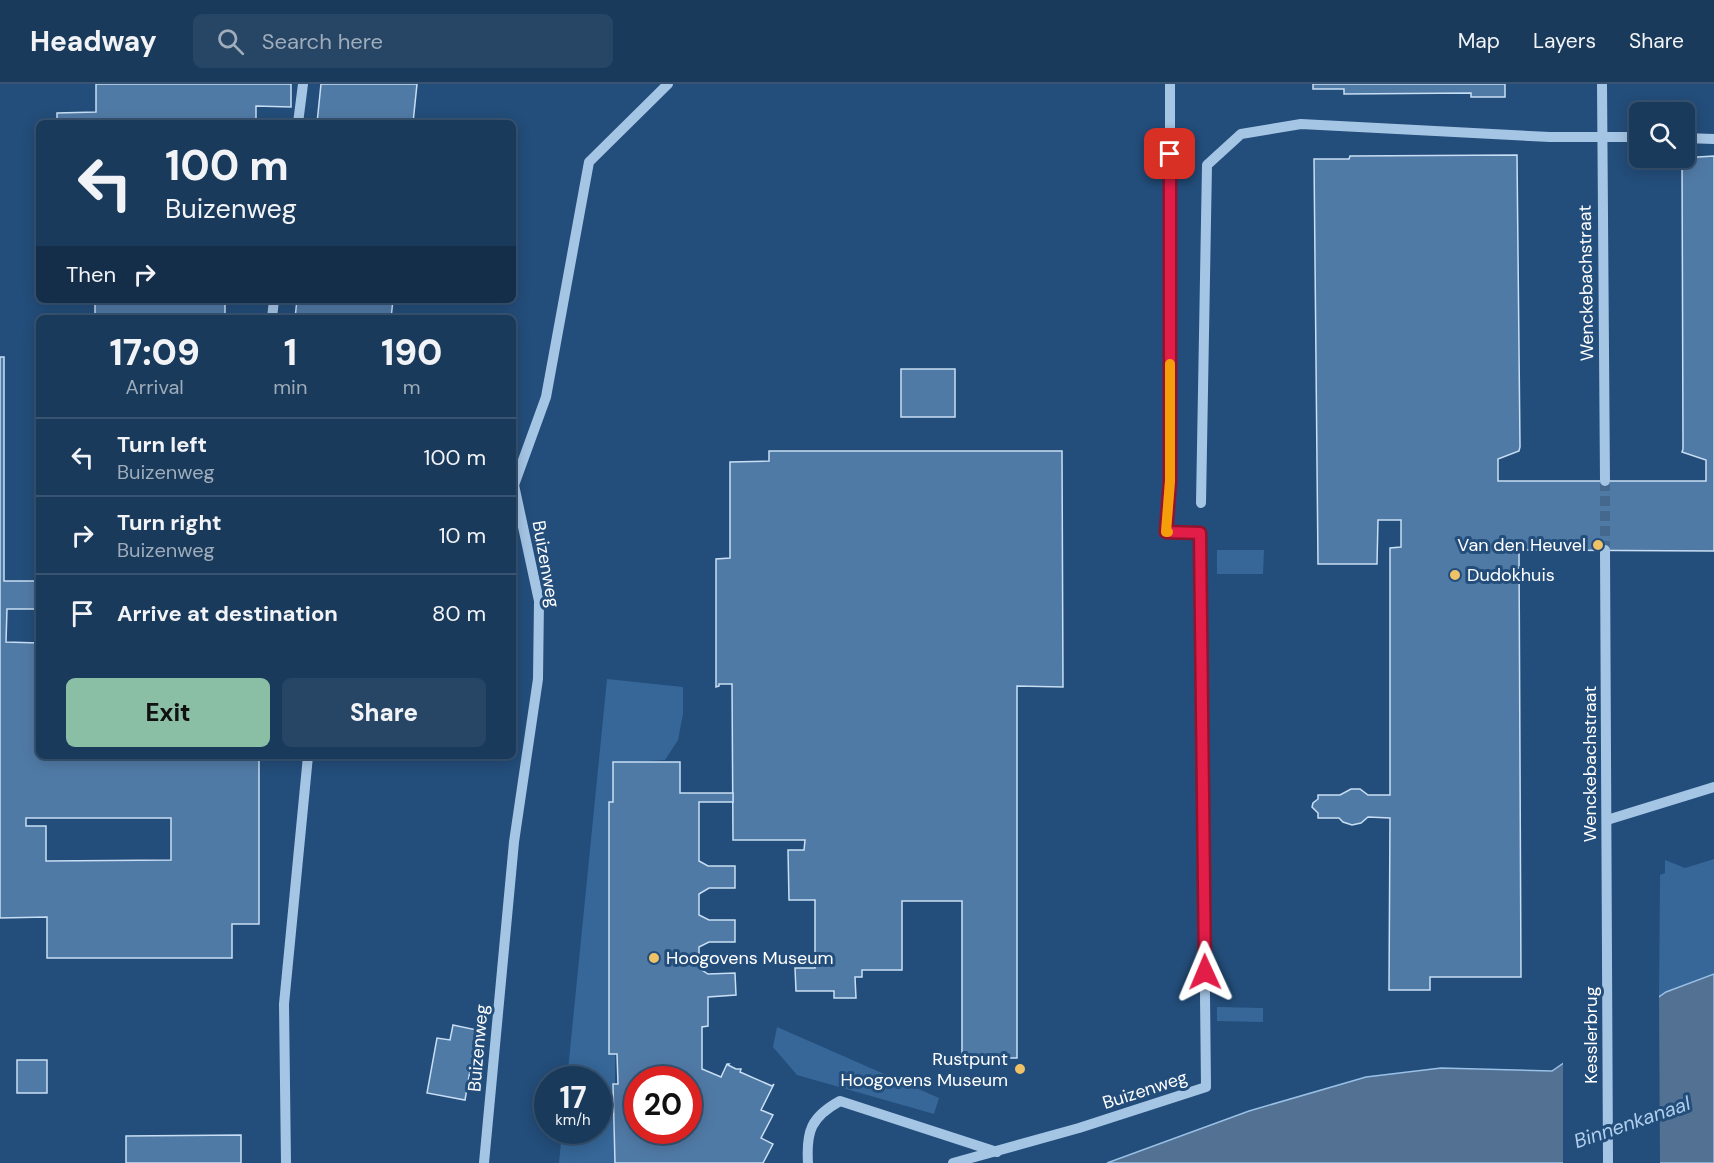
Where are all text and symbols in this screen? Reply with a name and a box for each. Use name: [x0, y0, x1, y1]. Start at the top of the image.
search box: [193, 14, 613, 68]
text: Headway: [30, 23, 157, 60]
icon: search: [214, 25, 247, 58]
text: Search here: [262, 27, 383, 56]
text: Map: [1458, 27, 1500, 55]
text: Layers: [1533, 27, 1596, 55]
text: Share: [1629, 27, 1684, 55]
map controls: [1629, 102, 1695, 168]
button: search: [1629, 102, 1695, 168]
pin: [1144, 128, 1195, 179]
icon: arrive: [1153, 137, 1186, 170]
text: 100 m: [165, 138, 289, 193]
icon: left: [66, 144, 144, 222]
text: Buizenweg: [165, 191, 297, 226]
street label: Wenckebachstraat: [1573, 205, 1599, 361]
icon: right: [128, 258, 161, 291]
text: Then: [66, 260, 116, 289]
text: 17:09: [110, 329, 200, 376]
text: 1: [284, 329, 297, 376]
text: 190: [381, 329, 442, 376]
text: Arrival: [126, 374, 184, 400]
text: min: [273, 374, 307, 400]
text: m: [403, 374, 421, 400]
text: Turn left: [117, 430, 207, 459]
icon: left: [66, 441, 99, 474]
text: 100 m: [424, 443, 486, 472]
text: Buizenweg: [117, 459, 215, 485]
text: Turn right: [117, 508, 222, 537]
icon: right: [66, 519, 99, 552]
street label: Buizenweg: [527, 519, 565, 609]
text: 10 m: [439, 521, 486, 550]
place label: Van den Heuvel: [1457, 533, 1586, 557]
text: Buizenweg: [117, 537, 215, 563]
marker: Van den Heuvel: [1591, 538, 1605, 552]
place label: Dudokhuis: [1467, 563, 1555, 587]
marker: Dudokhuis: [1448, 568, 1462, 582]
icon: arrive: [66, 597, 99, 630]
text: Arrive at destination: [117, 599, 338, 628]
text: 80 m: [432, 599, 486, 628]
button: Exit: [66, 678, 270, 747]
button: Share: [282, 678, 486, 747]
street label: Wenckebachstraat: [1578, 686, 1602, 842]
position arrow: [1173, 940, 1237, 1004]
place label: Hoogovens Museum: [666, 946, 834, 970]
marker: Hoogovens Museum: [647, 951, 661, 965]
street label: Kesslerbrug: [1579, 986, 1603, 1084]
street label: Buizenweg: [462, 1003, 494, 1093]
place label: Rustpunt Hoogovens Museum: [840, 1047, 1008, 1092]
marker: Rustpunt Hoogovens Museum: [1013, 1062, 1027, 1076]
street label: Buizenweg: [1099, 1065, 1191, 1115]
speed limit sign: 20: [624, 1066, 702, 1144]
text: 17: [559, 1078, 587, 1117]
water label: Binnenkanaal: [1570, 1090, 1694, 1154]
text: km/h: [555, 1110, 591, 1130]

